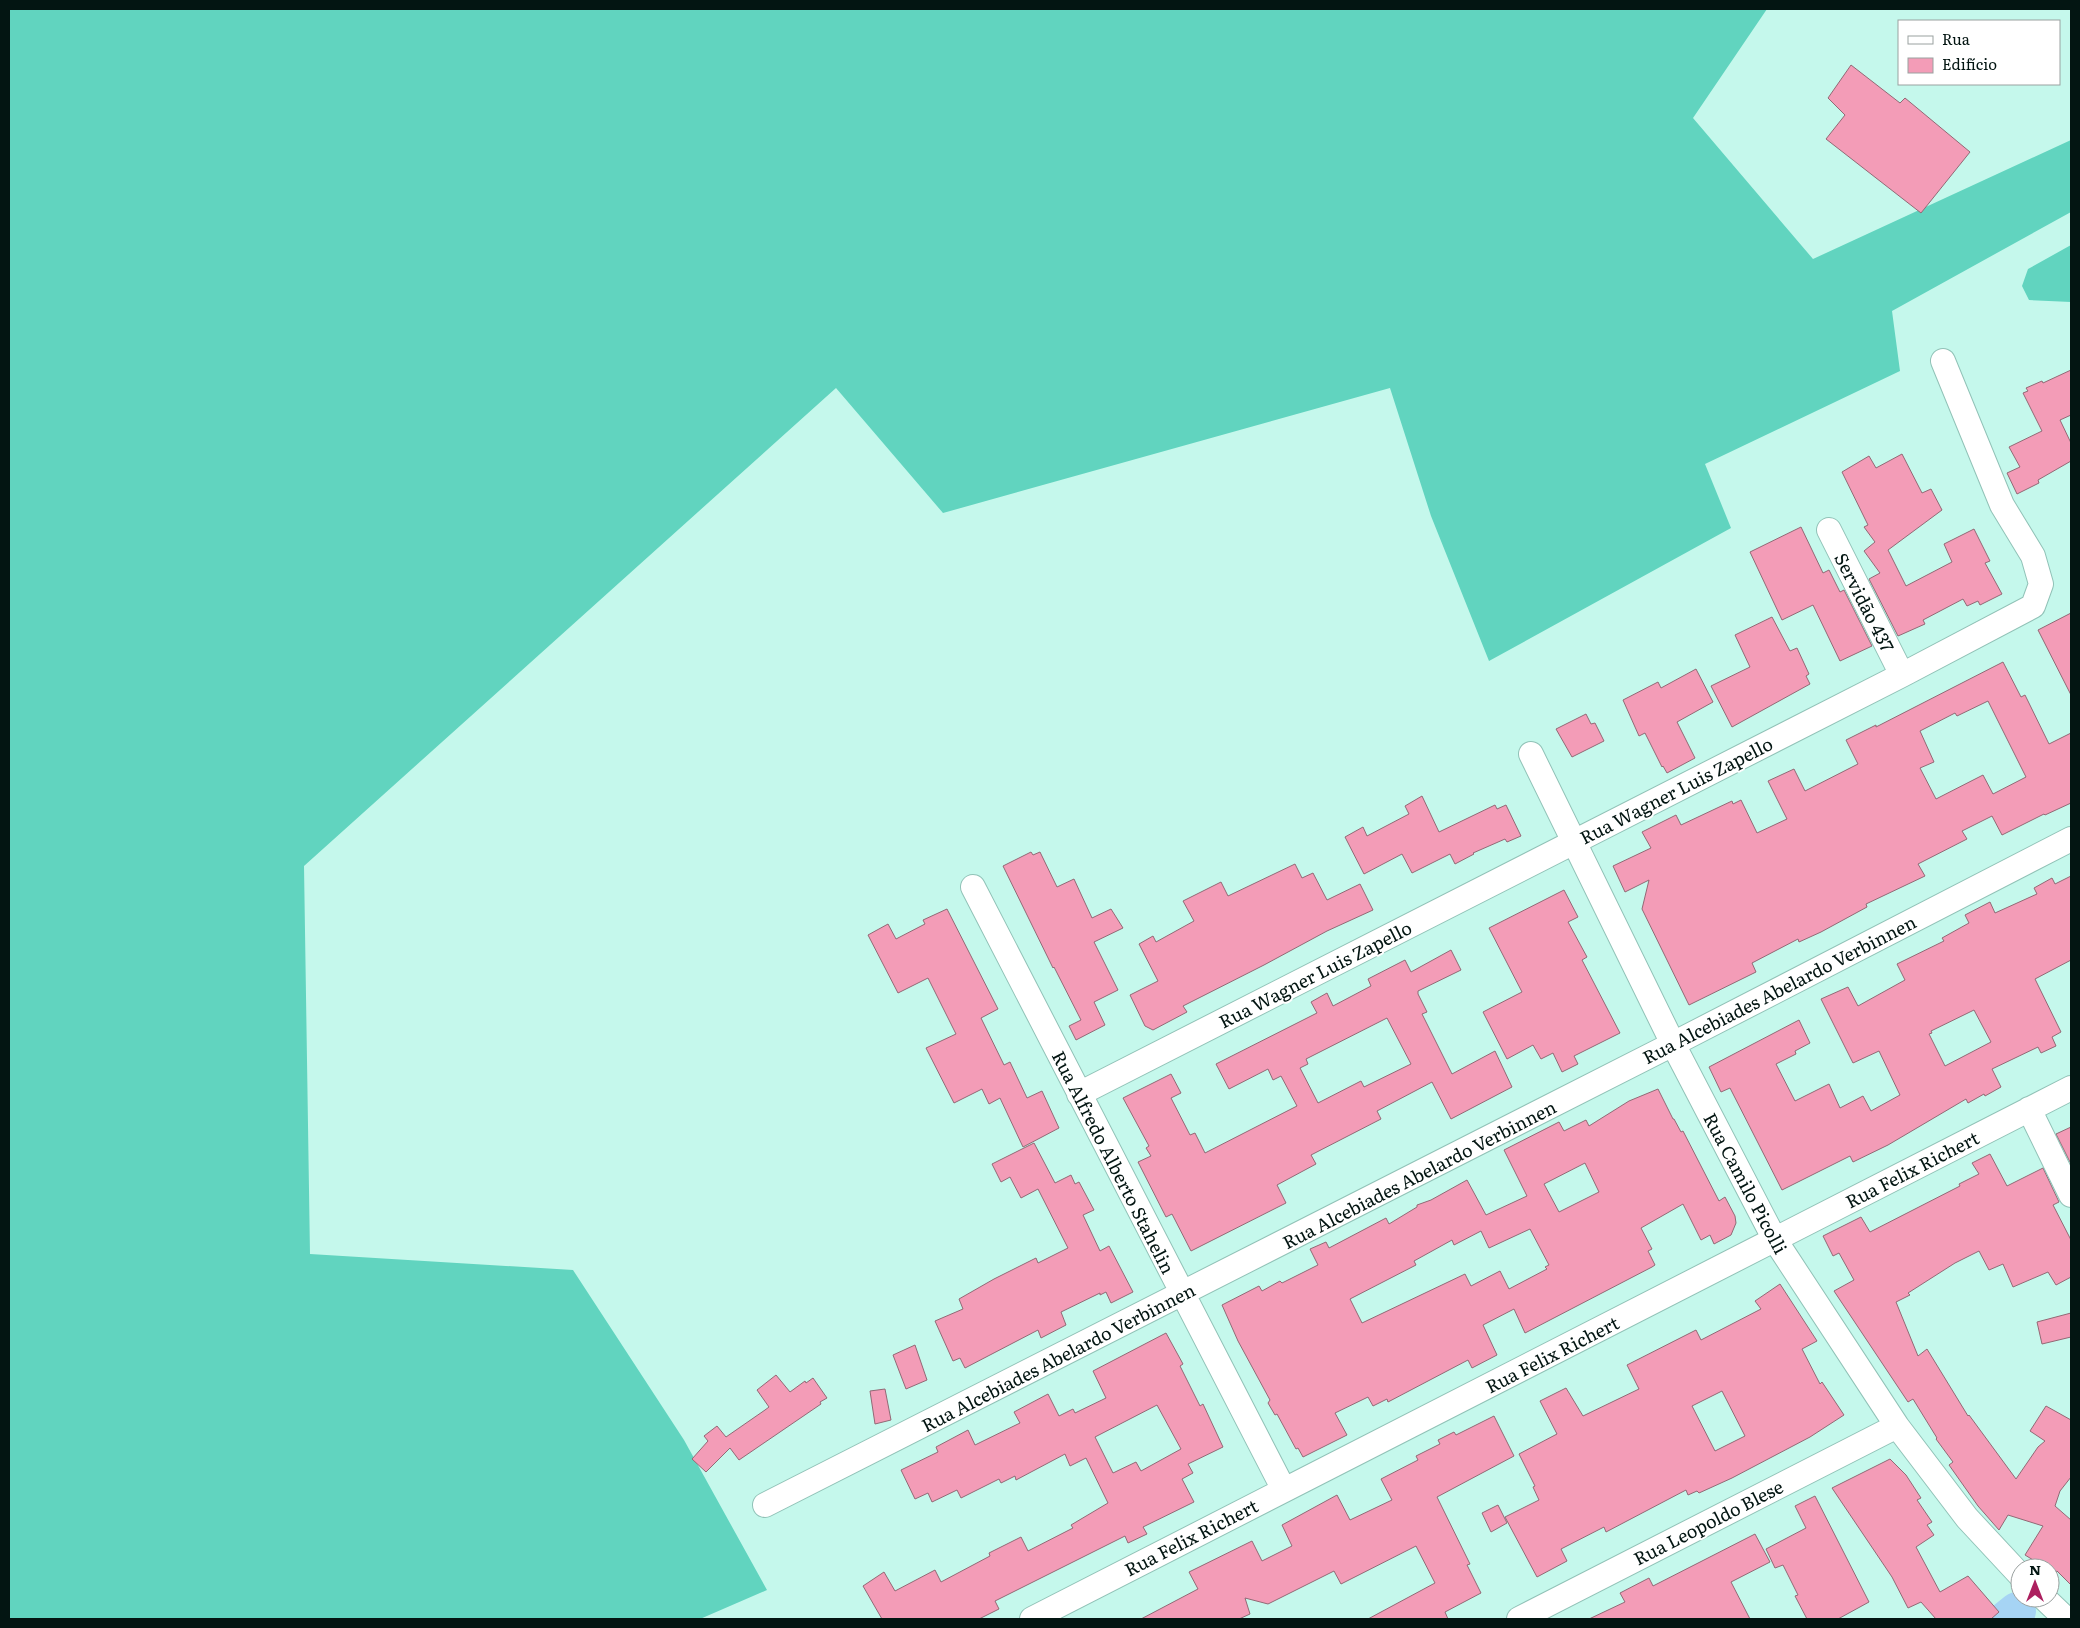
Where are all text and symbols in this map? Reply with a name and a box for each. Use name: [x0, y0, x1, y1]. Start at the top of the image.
legend: [1898, 20, 2060, 85]
text: Rua: [1942, 27, 1971, 50]
text: Edifício: [1942, 52, 1997, 75]
street label: Servidão 437: [1828, 548, 1902, 656]
street label: Rua Wagner Luis Zapello: [1575, 730, 1777, 850]
street label: Rua Alcebiades Abelardo Verbinnen: [1637, 908, 1921, 1070]
street label: Rua Wagner Luis Zapello: [1214, 914, 1416, 1034]
street label: Rua Alfredo Alberto Stahelin: [1046, 1046, 1182, 1278]
street label: Rua Alcebiades Abelardo Verbinnen: [1277, 1093, 1561, 1255]
street label: Rua Camilo Picolli: [1697, 1108, 1795, 1258]
street label: Rua Felix Richert: [1840, 1123, 1984, 1214]
street label: Rua Alcebiades Abelardo Verbinnen: [916, 1276, 1200, 1438]
street label: Rua Felix Richert: [1480, 1308, 1624, 1399]
street label: Rua Leopoldo Blese: [1629, 1473, 1787, 1571]
street label: Rua Felix Richert: [1119, 1491, 1263, 1582]
north arrow: [2010, 1558, 2060, 1608]
text: N: [2029, 1559, 2041, 1579]

